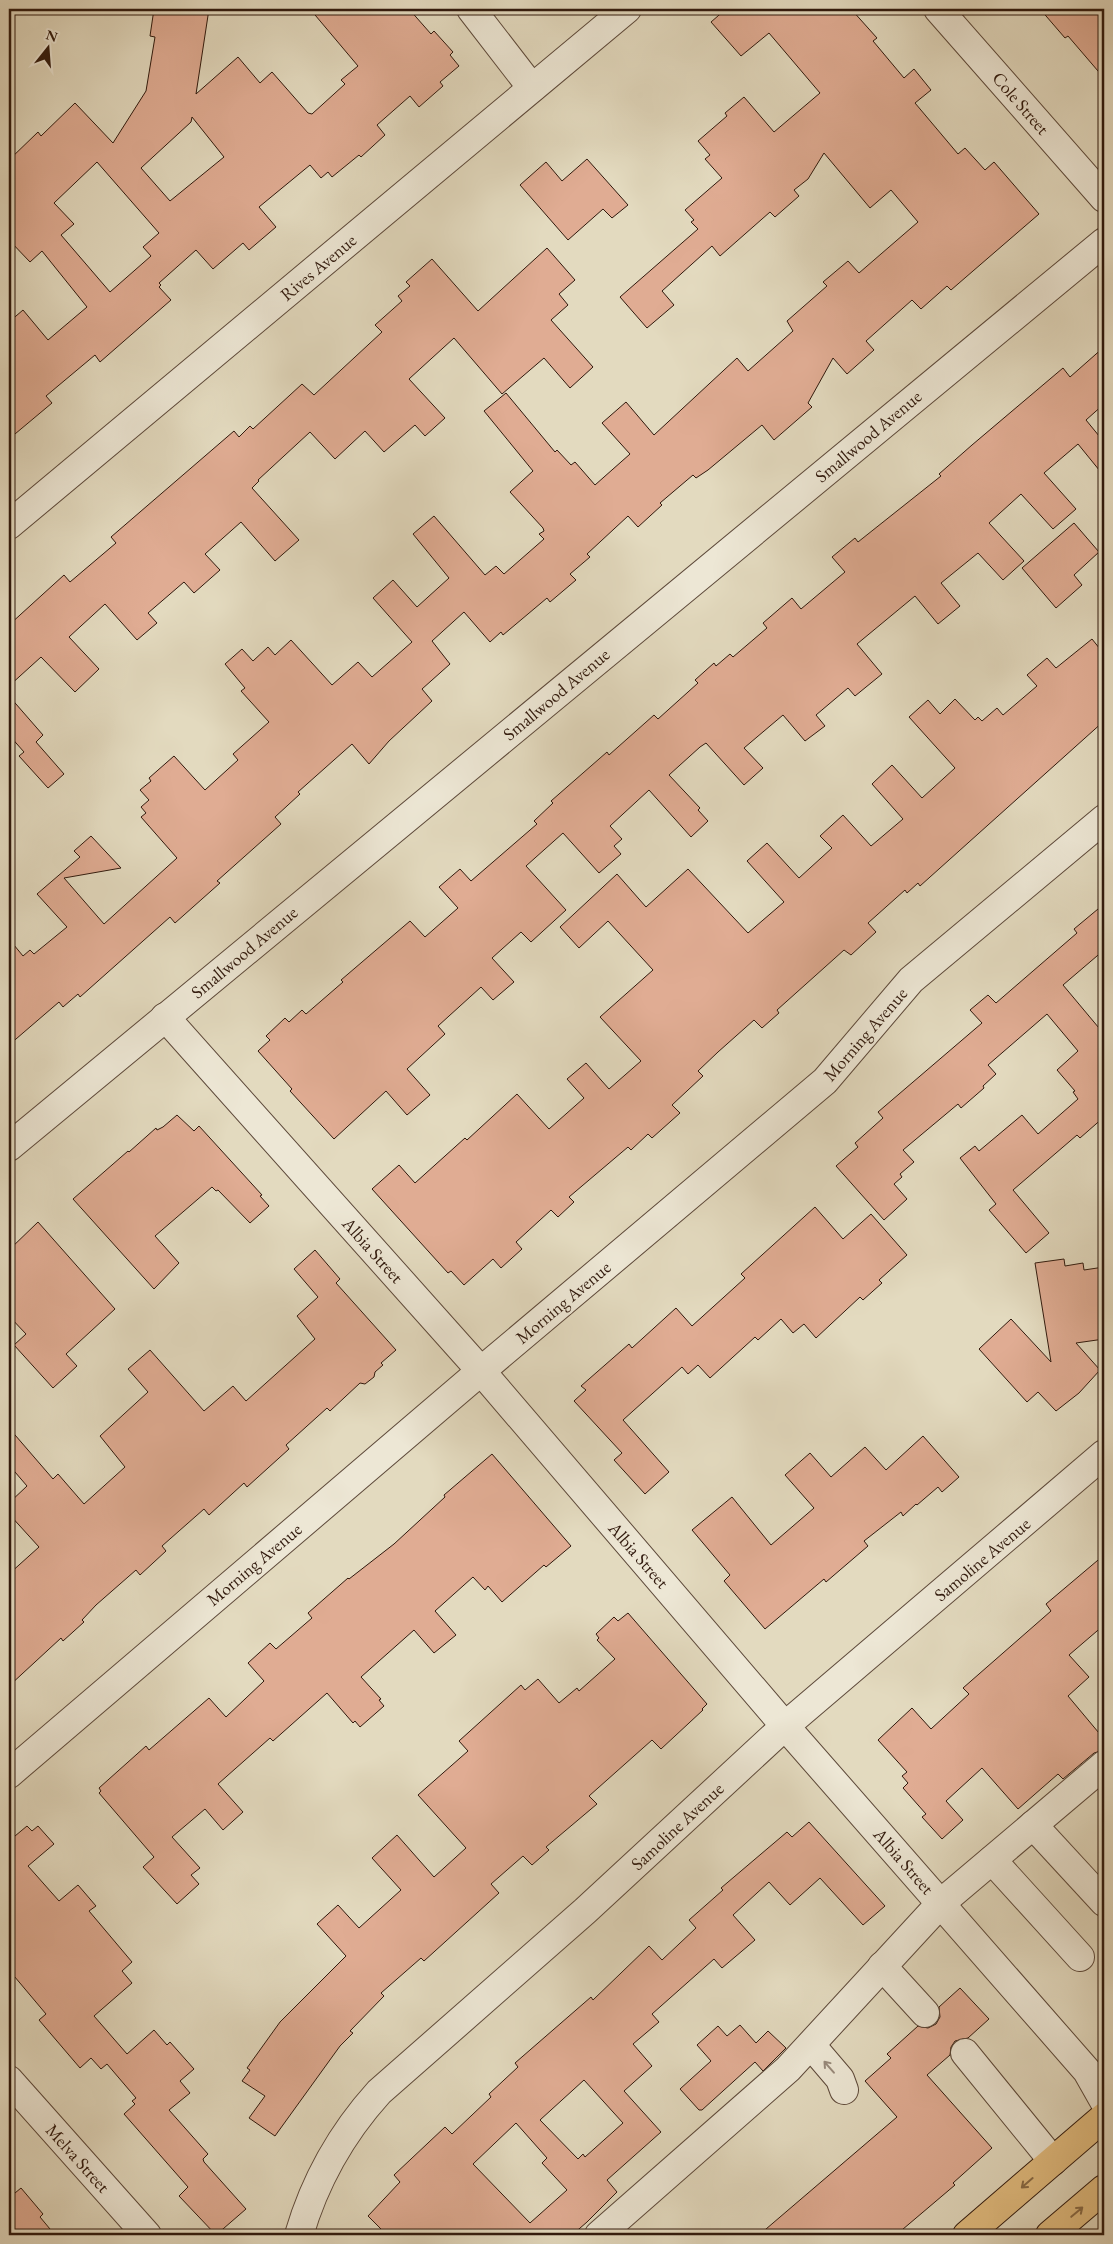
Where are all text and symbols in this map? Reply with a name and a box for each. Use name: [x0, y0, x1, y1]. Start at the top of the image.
north arrow: [22, 22, 72, 72]
text: N: [44, 25, 60, 46]
street label: Cole Street: [987, 67, 1055, 139]
street label: Rives Avenue: [275, 228, 361, 306]
street label: Smallwood Avenue: [810, 385, 926, 487]
street label: Smallwood Avenue: [498, 643, 614, 745]
street label: Smallwood Avenue: [186, 901, 302, 1003]
street label: Morning Avenue: [818, 982, 912, 1086]
street label: Albia Street: [337, 1212, 409, 1288]
street label: Morning Avenue: [511, 1255, 615, 1349]
street label: Samoline Avenue: [929, 1512, 1035, 1606]
street label: Albia Street: [603, 1516, 674, 1593]
street label: Morning Avenue: [202, 1517, 306, 1611]
street label: Samoline Avenue: [626, 1777, 728, 1875]
street label: Albia Street: [868, 1822, 939, 1899]
one-way arrow: [823, 2060, 835, 2073]
street label: Melva Street: [41, 2119, 115, 2198]
one-way arrow: [1021, 2177, 1034, 2189]
one-way arrow: [1070, 2207, 1083, 2218]

